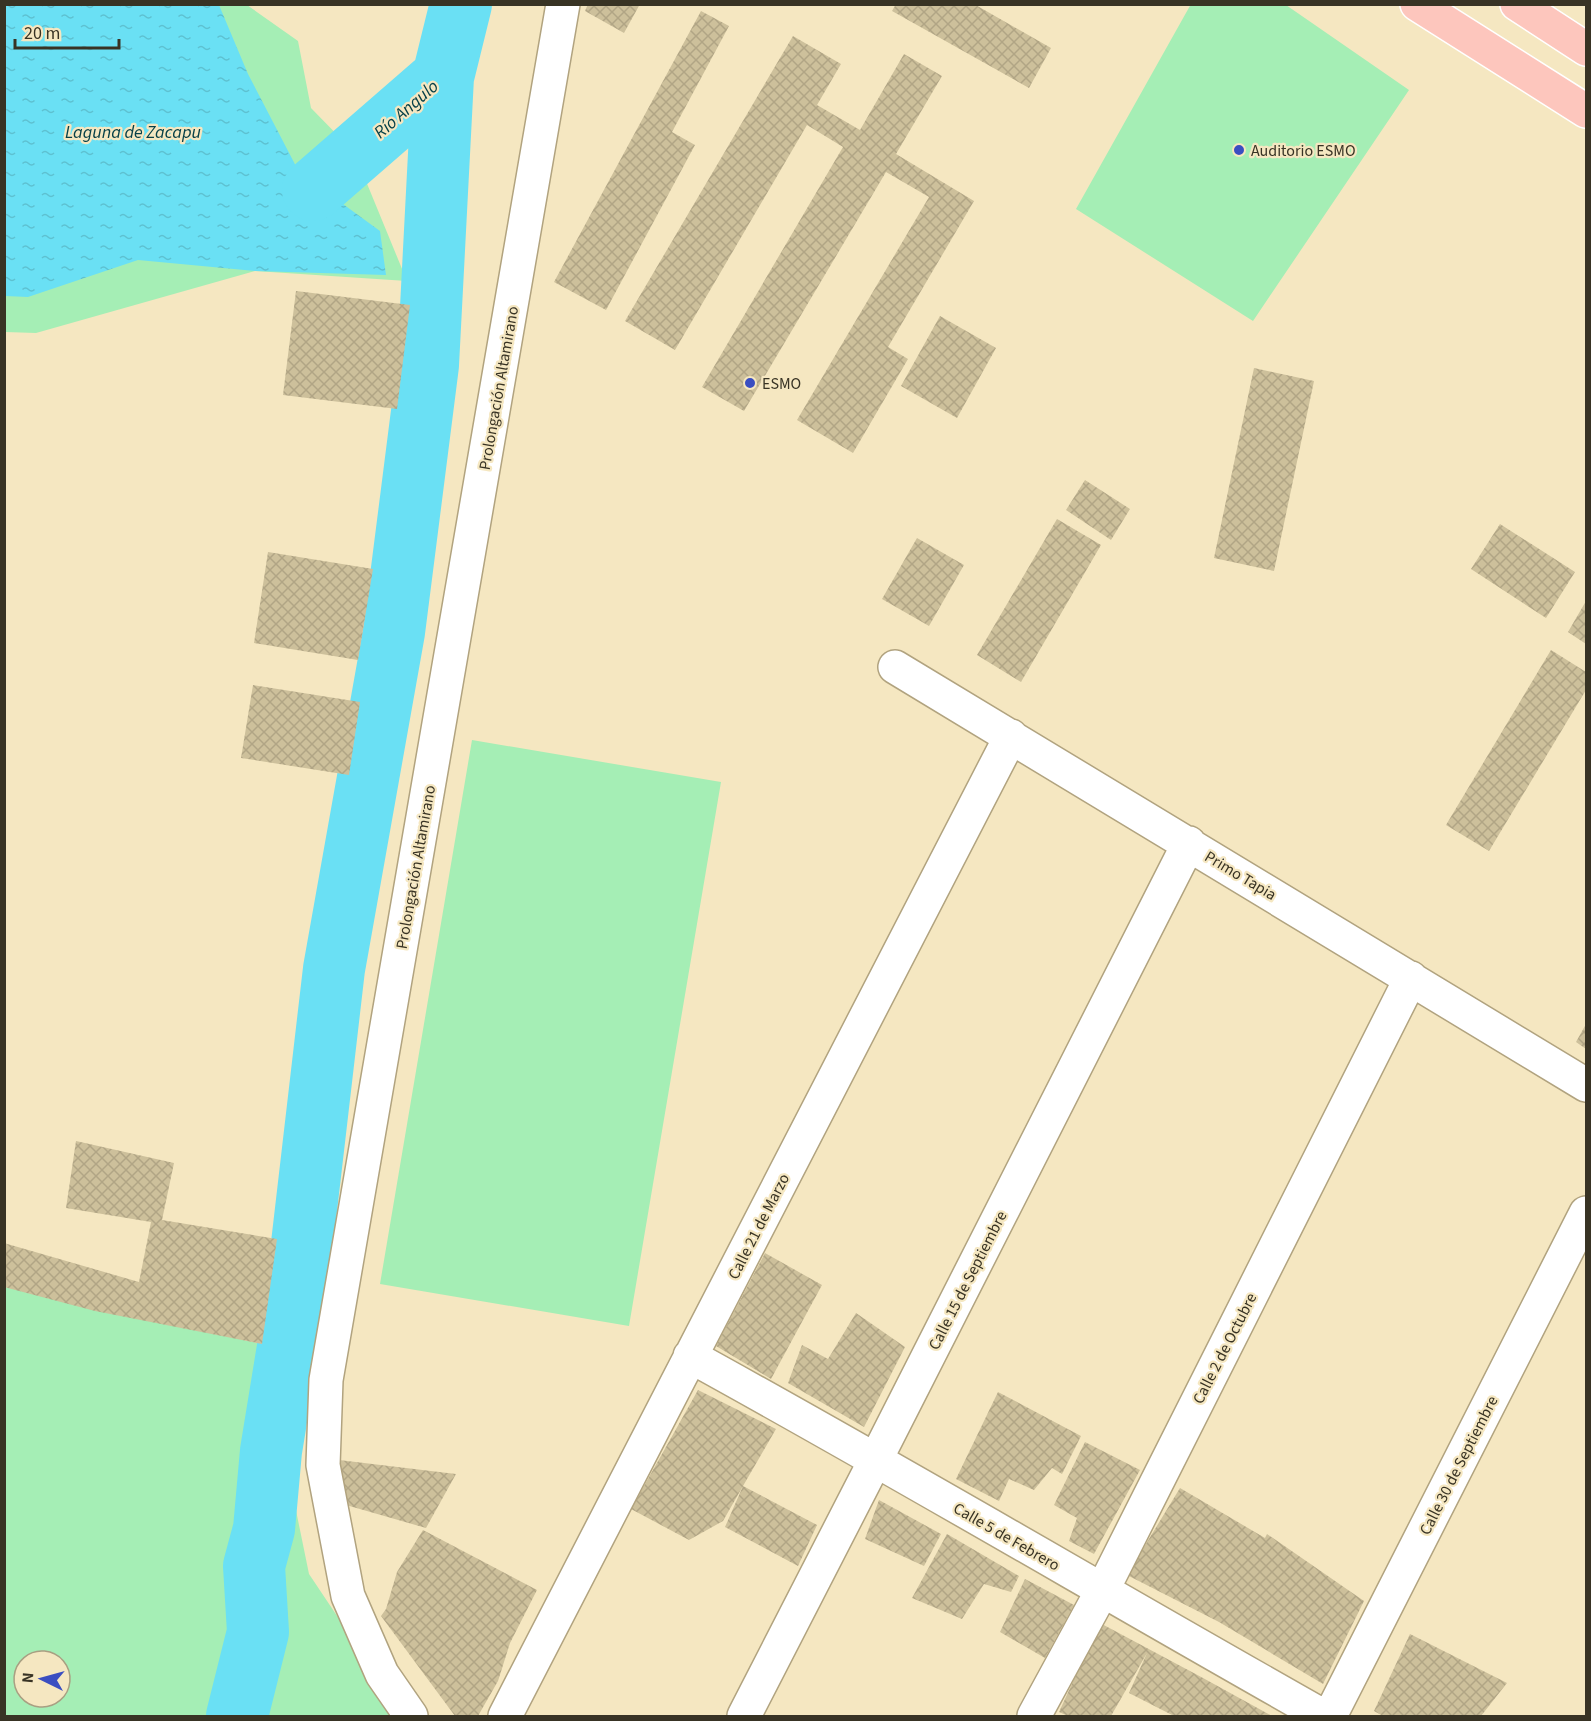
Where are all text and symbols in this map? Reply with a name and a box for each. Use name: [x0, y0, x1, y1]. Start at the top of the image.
scale bar: [15, 12, 118, 50]
text: 20 m: [24, 21, 60, 46]
water label: Río Angulo: [369, 74, 444, 145]
water label: Laguna de Zacapu: [65, 120, 201, 145]
place label: Auditorio ESMO: [1251, 140, 1356, 162]
marker: Auditorio ESMO: [1232, 143, 1246, 157]
street label: Prolongación Altamirano: [474, 304, 524, 472]
place label: ESMO: [762, 373, 801, 395]
marker: ESMO: [743, 376, 757, 390]
street label: Prolongación Altamirano: [391, 783, 441, 951]
street label: Primo Tapia: [1201, 846, 1280, 906]
street label: Calle 21 de Marzo: [723, 1170, 795, 1283]
street label: Calle 15 de Septiembre: [923, 1207, 1013, 1354]
street label: Calle 2 de Octubre: [1187, 1289, 1262, 1408]
street label: Calle 30 de Septiembre: [1414, 1392, 1504, 1539]
street label: Calle 5 de Febrero: [949, 1497, 1064, 1576]
north arrow: [12, 1649, 72, 1709]
text: N: [17, 1672, 39, 1684]

